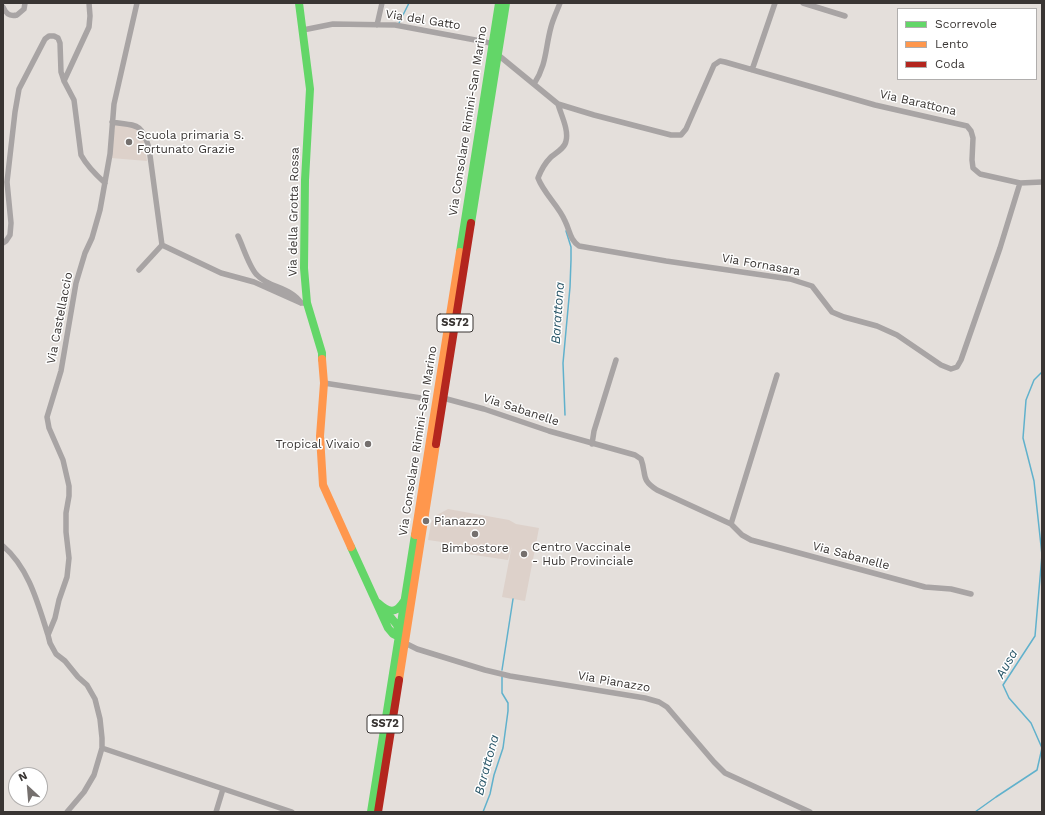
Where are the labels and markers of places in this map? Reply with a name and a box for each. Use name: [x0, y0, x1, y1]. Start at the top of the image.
place label: Scuola primaria S. Fortunato Grazie: [137, 128, 244, 156]
marker: Scuola primaria S. Fortunato Grazie: [124, 137, 134, 147]
place label: Tropical Vivaio: [275, 437, 360, 451]
marker: Tropical Vivaio: [363, 439, 373, 449]
place label: Pianazzo: [434, 514, 485, 528]
marker: Pianazzo: [421, 516, 431, 526]
marker: Bimbostore: [470, 529, 480, 539]
place label: Centro Vaccinale - Hub Provinciale: [532, 540, 633, 568]
place label: Bimbostore: [441, 541, 509, 555]
marker: Centro Vaccinale - Hub Provinciale: [519, 549, 529, 559]

